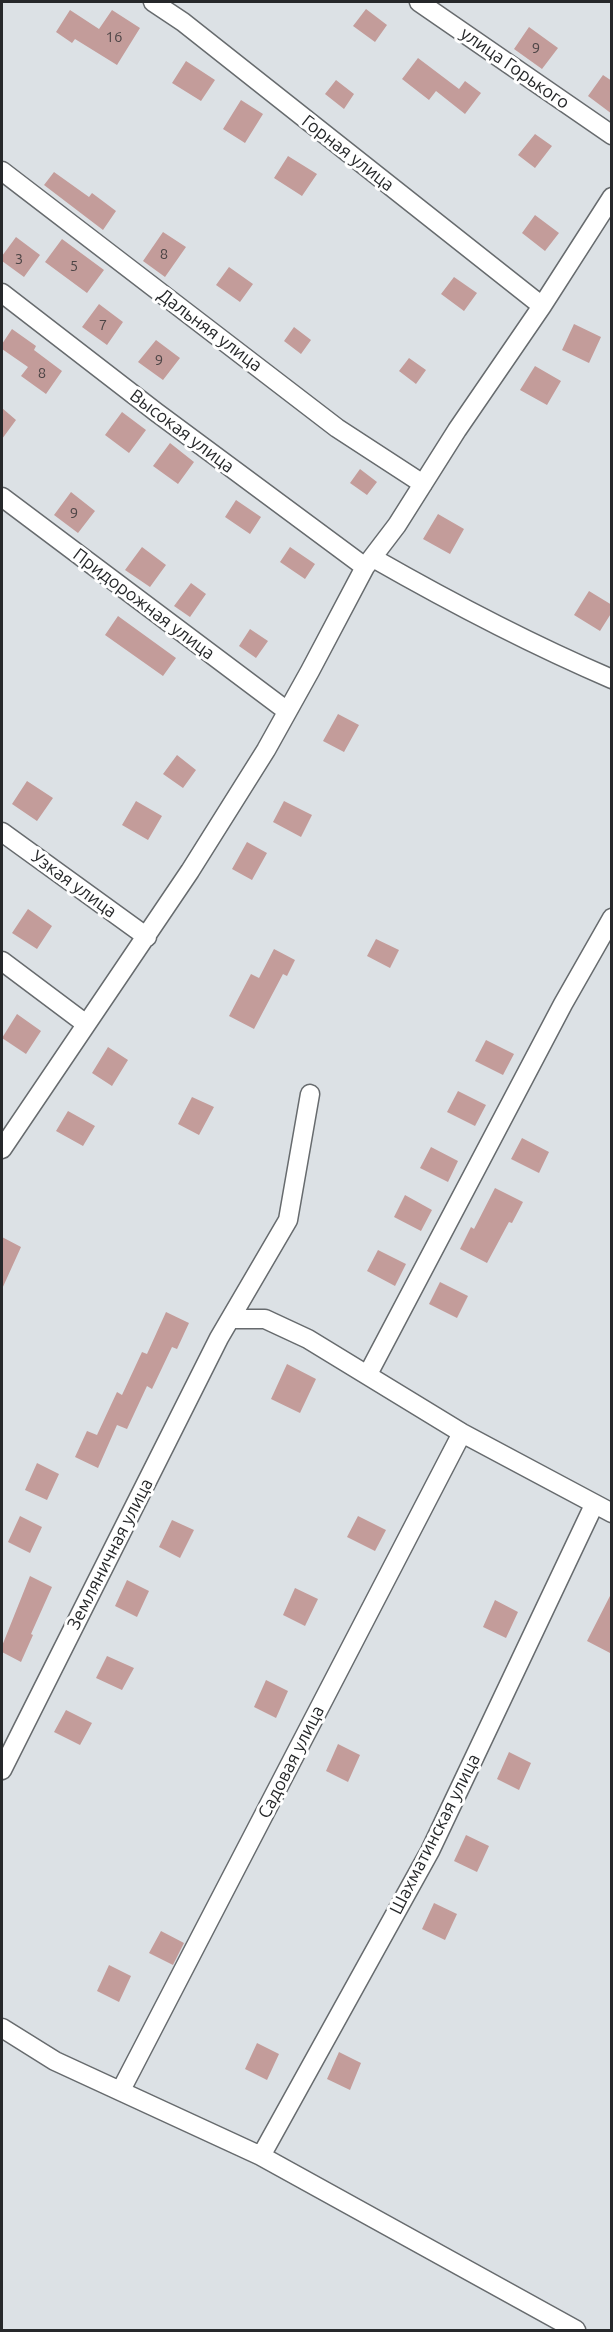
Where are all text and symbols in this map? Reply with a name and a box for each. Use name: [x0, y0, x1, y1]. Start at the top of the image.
street label: улица Горького: [456, 22, 574, 114]
house number: 16: [106, 28, 122, 46]
house number: 9: [532, 39, 540, 57]
street label: Горная улица: [298, 110, 398, 196]
house number: 8: [160, 245, 168, 263]
house number: 3: [15, 250, 23, 268]
house number: 5: [70, 257, 78, 275]
street label: Дальняя улица: [154, 284, 266, 376]
house number: 7: [99, 316, 107, 334]
house number: 9: [155, 351, 163, 369]
house number: 8: [38, 364, 46, 382]
street label: Высокая улица: [125, 385, 239, 477]
house number: 9: [70, 504, 78, 522]
street label: Придорожная улица: [69, 544, 219, 664]
street label: Узкая улица: [27, 846, 121, 922]
street label: Земляничная улица: [63, 1475, 157, 1633]
street label: Садовая улица: [253, 1702, 329, 1822]
street label: Шахматинская улица: [385, 1750, 485, 1918]

